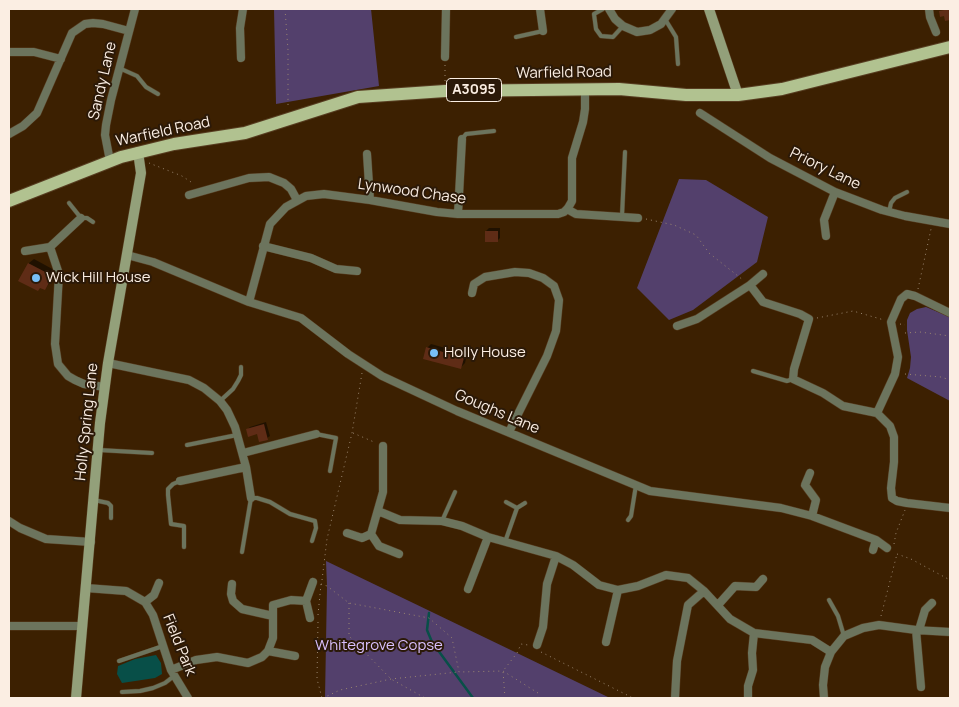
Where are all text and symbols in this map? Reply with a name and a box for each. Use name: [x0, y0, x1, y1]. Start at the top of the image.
street label: Sandy Lane: [85, 40, 121, 122]
street label: Warfield Road: [516, 63, 612, 83]
road number: A3095: [446, 78, 502, 102]
street label: Warfield Road: [114, 113, 212, 151]
street label: Priory Lane: [787, 144, 863, 194]
street label: Lynwood Chase: [357, 175, 467, 209]
place label: Wick Hill House: [46, 269, 150, 287]
marker: Wick Hill House: [30, 272, 42, 284]
place label: Holly House: [444, 344, 526, 362]
marker: Holly House: [428, 347, 440, 359]
street label: Holly Spring Lane: [72, 362, 102, 482]
street label: Goughs Lane: [452, 386, 542, 438]
street label: Field Park: [158, 611, 200, 679]
park label: Whitegrove Copse: [315, 637, 443, 655]

